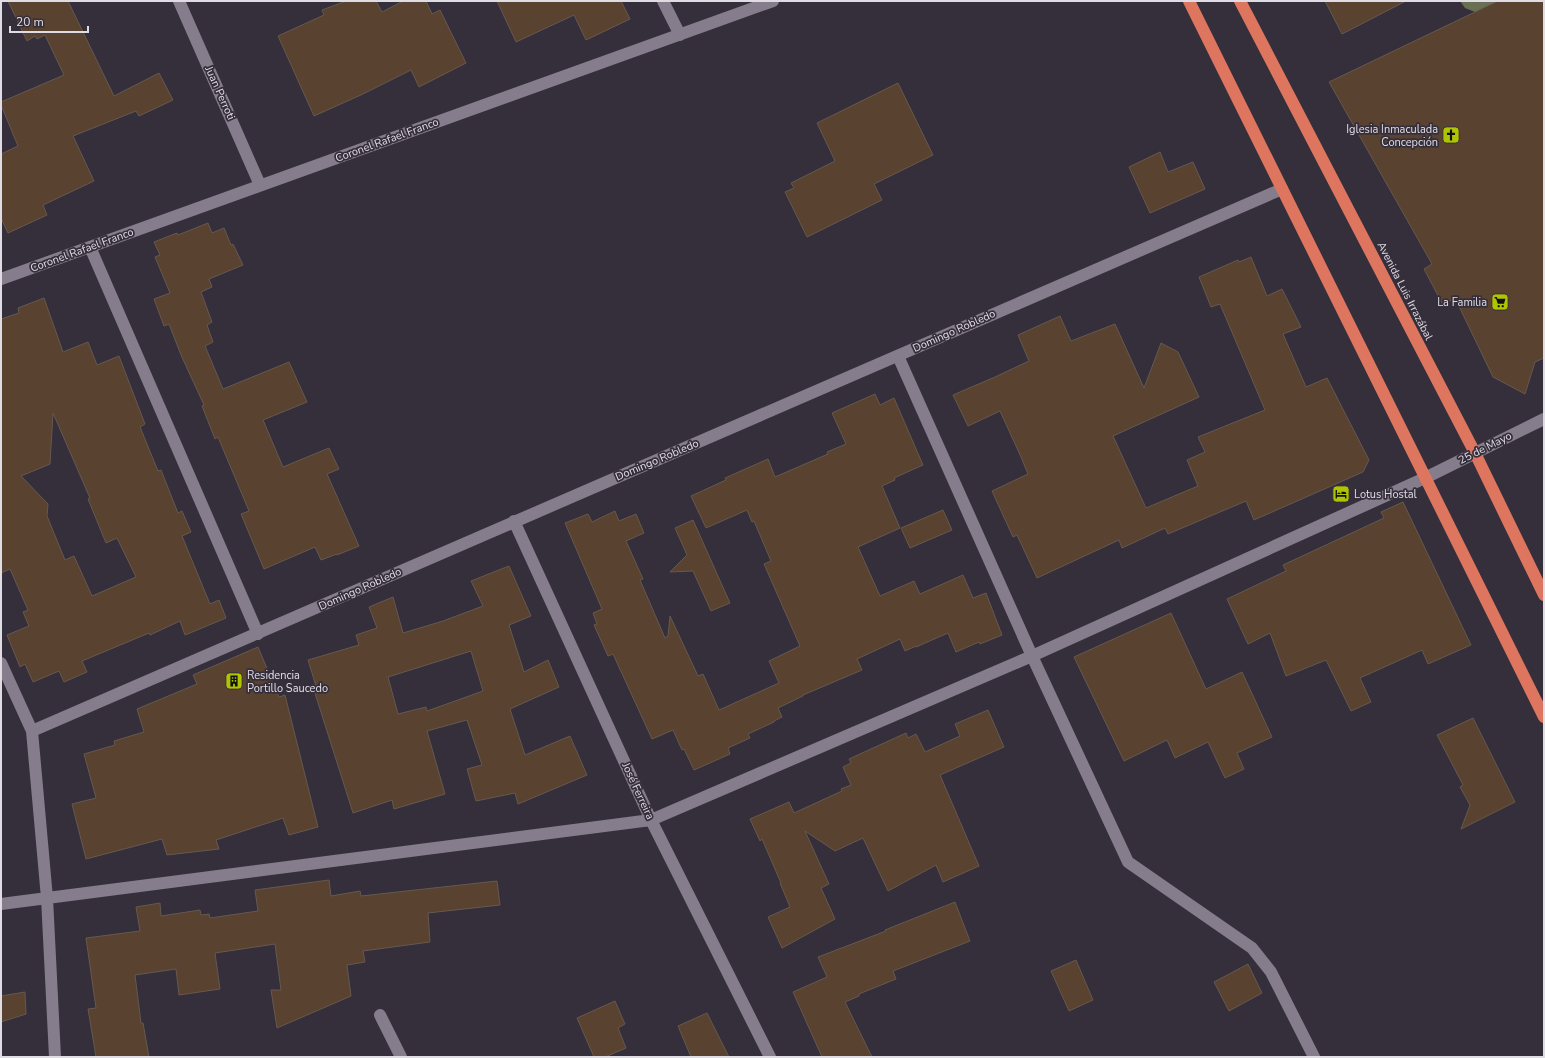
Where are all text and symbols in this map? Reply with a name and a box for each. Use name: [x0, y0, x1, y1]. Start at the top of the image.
scale bar: [10, 8, 88, 34]
text: 20 m: [16, 14, 44, 30]
street label: Juan Perroti: [201, 63, 239, 122]
street label: Coronel Rafael Franco: [333, 114, 441, 166]
place label: Iglesia Inmaculada Concepción: [1346, 122, 1438, 150]
church icon: Iglesia Inmaculada Concepción: [1441, 125, 1461, 145]
street label: Coronel Rafael Franco: [28, 224, 136, 276]
street label: Avenida Luis Irrazábal: [1374, 239, 1437, 343]
supermarket icon: La Familia: [1490, 292, 1510, 312]
place label: La Familia: [1437, 295, 1487, 310]
street label: Domingo Robledo: [910, 306, 998, 356]
street label: 25 de Mayo: [1456, 428, 1514, 468]
street label: Domingo Robledo: [613, 436, 701, 484]
hotel icon: Lotus Hostal: [1331, 484, 1351, 504]
place label: Lotus Hostal: [1354, 487, 1418, 502]
street label: Domingo Robledo: [316, 564, 404, 614]
place label: Residencia Portillo Saucedo: [247, 668, 328, 696]
building icon: Residencia Portillo Saucedo: [224, 671, 244, 691]
street label: José Ferreira: [618, 759, 658, 822]

